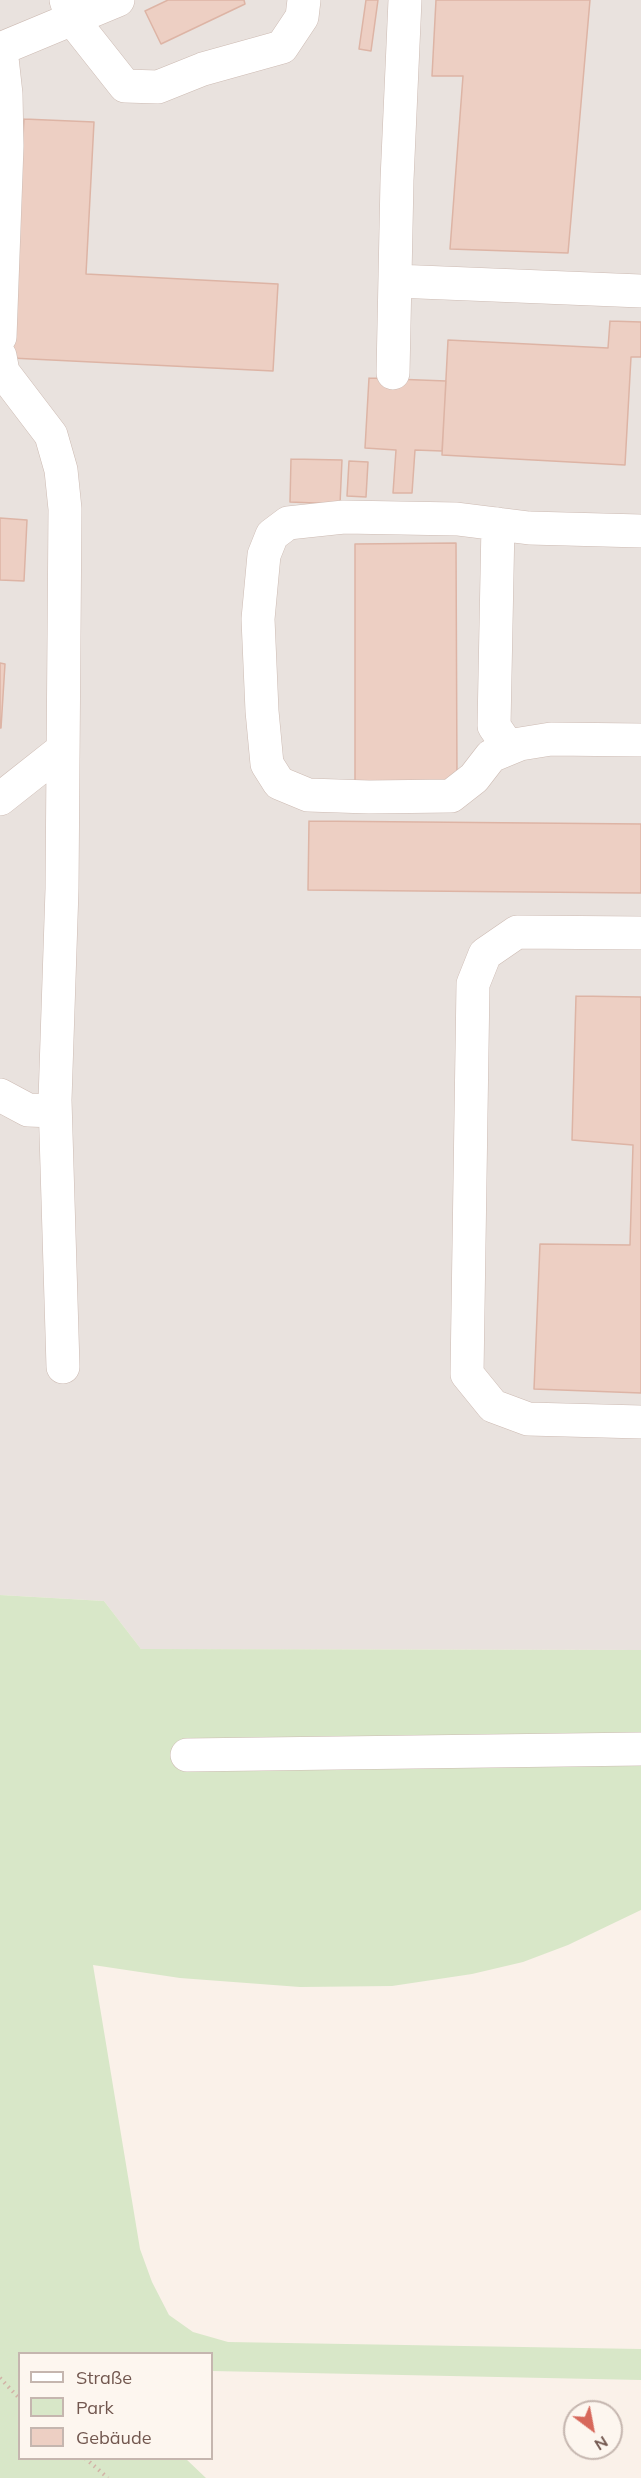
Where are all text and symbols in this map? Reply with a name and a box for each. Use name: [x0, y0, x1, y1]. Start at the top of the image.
legend: [18, 2352, 213, 2460]
text: Straße: [76, 2366, 132, 2389]
text: Park: [76, 2396, 114, 2419]
north arrow: [563, 2400, 623, 2460]
text: Gebäude: [76, 2426, 152, 2449]
text: N: [591, 2432, 612, 2455]

